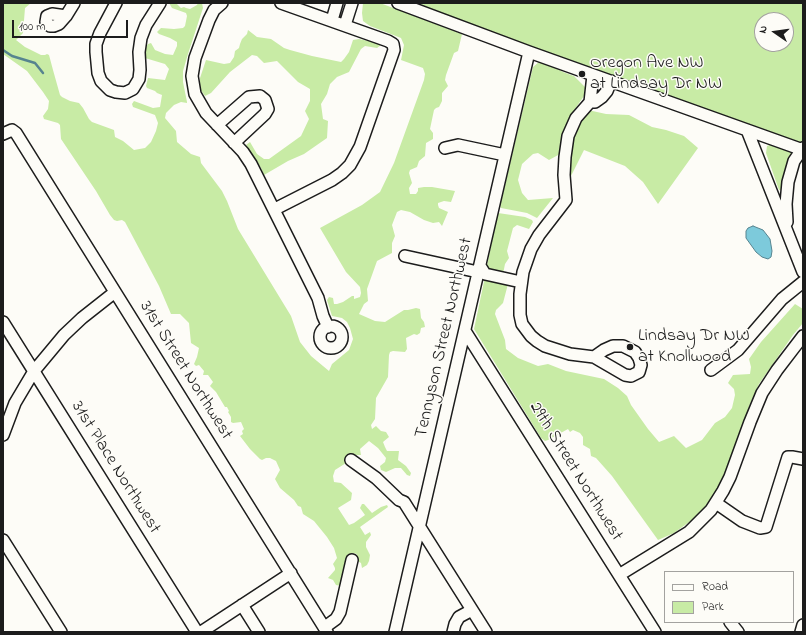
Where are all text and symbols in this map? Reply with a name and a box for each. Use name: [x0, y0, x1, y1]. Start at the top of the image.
scale bar: [14, 12, 130, 38]
north arrow: [754, 12, 794, 52]
text: 100 m: [19, 18, 46, 36]
text: N: [755, 24, 772, 35]
place label: Oregon Ave NW at Lindsay Dr NW: [590, 53, 722, 96]
marker: Oregon Ave NW at Lindsay Dr NW: [577, 69, 587, 79]
street label: Tennyson Street Northwest: [411, 236, 479, 440]
street label: 31st Street Northwest: [134, 298, 236, 444]
place label: Lindsay Dr NW at Knollwood: [638, 326, 750, 368]
marker: Lindsay Dr NW at Knollwood: [625, 342, 635, 352]
street label: 31st Place Northwest: [65, 398, 165, 538]
street label: 29th Street Northwest: [523, 398, 627, 546]
legend: [664, 571, 794, 623]
text: Road: [702, 578, 728, 596]
text: Park: [702, 598, 724, 616]

